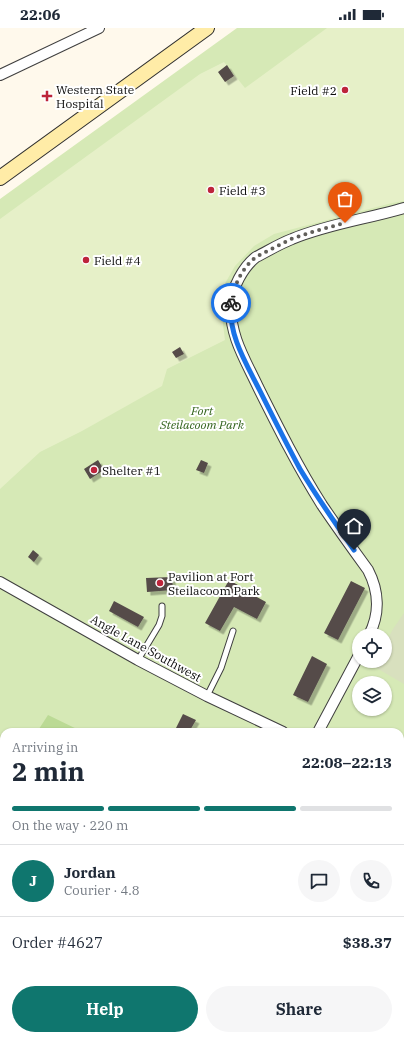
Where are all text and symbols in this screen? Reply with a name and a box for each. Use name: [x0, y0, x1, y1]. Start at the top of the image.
text: 22:06: [20, 5, 61, 24]
place label: Western State Hospital: [56, 82, 134, 111]
place label: Field #2: [290, 83, 337, 98]
marker: Field #2: [340, 85, 350, 95]
marker: Western State Hospital: [41, 90, 53, 102]
pin: [328, 182, 362, 223]
place label: Field #3: [219, 183, 266, 198]
marker: Field #3: [206, 185, 216, 195]
icon: bag: [334, 188, 356, 210]
place label: Field #4: [94, 253, 141, 268]
marker: Field #4: [81, 255, 91, 265]
courier: [211, 283, 251, 323]
icon: bike: [220, 292, 242, 314]
park label: Fort Steilacoom Park: [159, 403, 245, 432]
place label: Shelter #1: [102, 463, 161, 478]
marker: Shelter #1: [89, 465, 99, 475]
pin: [337, 509, 371, 550]
icon: home: [343, 515, 365, 537]
place label: Pavilion at Fort Steilacoom Park: [168, 569, 260, 598]
marker: Pavilion at Fort Steilacoom Park: [155, 578, 165, 588]
street label: Angle Lane Southwest: [88, 611, 204, 685]
map controls: [352, 628, 392, 716]
button: locate: [352, 628, 392, 668]
button: layers: [352, 676, 392, 716]
text: Arriving in: [12, 739, 78, 756]
text: 22:08–22:13: [302, 753, 392, 772]
text: 2 min: [12, 754, 85, 788]
text: On the way · 220 m: [12, 817, 128, 834]
button: chat: [298, 860, 340, 902]
button: phone: [350, 860, 392, 902]
text: Jordan: [64, 863, 116, 882]
text: J: [29, 871, 37, 890]
text: Courier · 4.8: [64, 882, 140, 899]
text: Order #4627: [12, 933, 103, 952]
text: $38.37: [343, 933, 392, 952]
button: Help: [12, 986, 198, 1032]
button: Share: [206, 986, 392, 1032]

